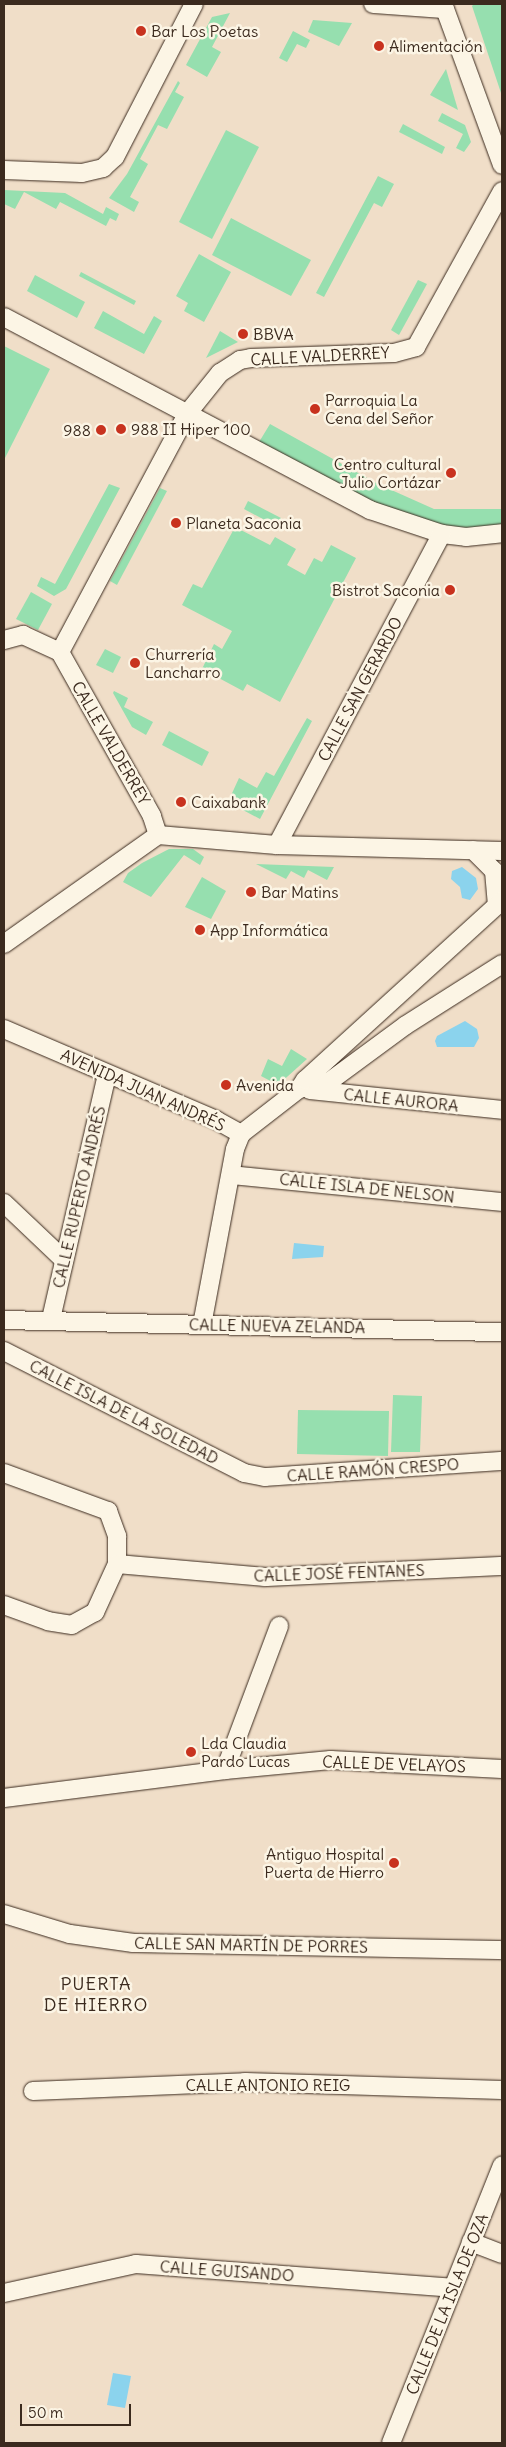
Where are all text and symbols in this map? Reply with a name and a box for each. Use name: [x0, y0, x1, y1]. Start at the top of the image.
place label: Bar Los Poetas: [151, 21, 258, 41]
marker: Bar Los Poetas: [135, 25, 147, 37]
place label: Alimentación: [389, 36, 483, 56]
marker: Alimentación: [373, 40, 385, 52]
place label: BBVA: [253, 324, 294, 344]
marker: BBVA: [237, 328, 249, 340]
street label: CALLE VALDERREY: [250, 343, 390, 369]
place label: Parroquia La Cena del Señor: [325, 390, 434, 428]
marker: Parroquia La Cena del Señor: [309, 403, 321, 415]
place label: 988 II Hiper 100: [131, 419, 251, 439]
place label: 988: [63, 420, 91, 440]
marker: 988 II Hiper 100: [115, 423, 127, 435]
marker: 988: [95, 424, 107, 436]
place label: Centro cultural Julio Cortázar: [334, 454, 441, 492]
marker: Centro cultural Julio Cortázar: [445, 467, 457, 479]
place label: Planeta Saconia: [186, 513, 301, 533]
marker: Planeta Saconia: [170, 517, 182, 529]
place label: Bistrot Saconia: [332, 580, 440, 600]
marker: Bistrot Saconia: [444, 584, 456, 596]
street label: CALLE SAN GERARDO: [314, 614, 406, 764]
place label: Churrería Lancharro: [145, 644, 220, 682]
marker: Churrería Lancharro: [129, 657, 141, 669]
street label: CALLE VALDERREY: [68, 678, 154, 808]
place label: Caixabank: [191, 792, 266, 812]
marker: Caixabank: [175, 796, 187, 808]
place label: Bar Matins: [261, 882, 338, 902]
marker: Bar Matins: [245, 886, 257, 898]
place label: App Informática: [210, 920, 328, 940]
marker: App Informática: [194, 924, 206, 936]
street label: AVENIDA JUAN ANDRÉS: [58, 1045, 228, 1135]
place label: Avenida: [236, 1075, 294, 1095]
marker: Avenida: [220, 1079, 232, 1091]
street label: CALLE AURORA: [343, 1084, 459, 1116]
street label: CALLE RUPERTO ANDRÉS: [49, 1104, 109, 1290]
street label: CALLE ISLA DE NELSON: [278, 1169, 456, 1207]
street label: CALLE NUEVA ZELANDA: [189, 1315, 365, 1337]
street label: CALLE ISLA DE LA SOLEDAD: [26, 1356, 222, 1468]
street label: CALLE RAMÓN CRESPO: [286, 1454, 460, 1486]
street label: CALLE JOSÉ FENTANES: [253, 1560, 425, 1586]
place label: Lda Claudia Pardo Lucas: [201, 1733, 290, 1771]
marker: Lda Claudia Pardo Lucas: [185, 1746, 197, 1758]
street label: CALLE DE VELAYOS: [322, 1752, 466, 1776]
place label: Antiguo Hospital Puerta de Hierro: [264, 1844, 384, 1882]
marker: Antiguo Hospital Puerta de Hierro: [388, 1857, 400, 1869]
street label: CALLE SAN MARTÍN DE PORRES: [134, 1933, 368, 1957]
district label: PUERTA DE HIERRO: [43, 1974, 149, 2016]
street label: CALLE ANTONIO REIG: [186, 2075, 350, 2095]
street label: CALLE DE LA ISLA DE OZA: [402, 2211, 492, 2397]
street label: CALLE GUISANDO: [159, 2257, 295, 2285]
scale bar: [22, 2394, 134, 2426]
text: 50 m: [28, 2403, 63, 2422]

